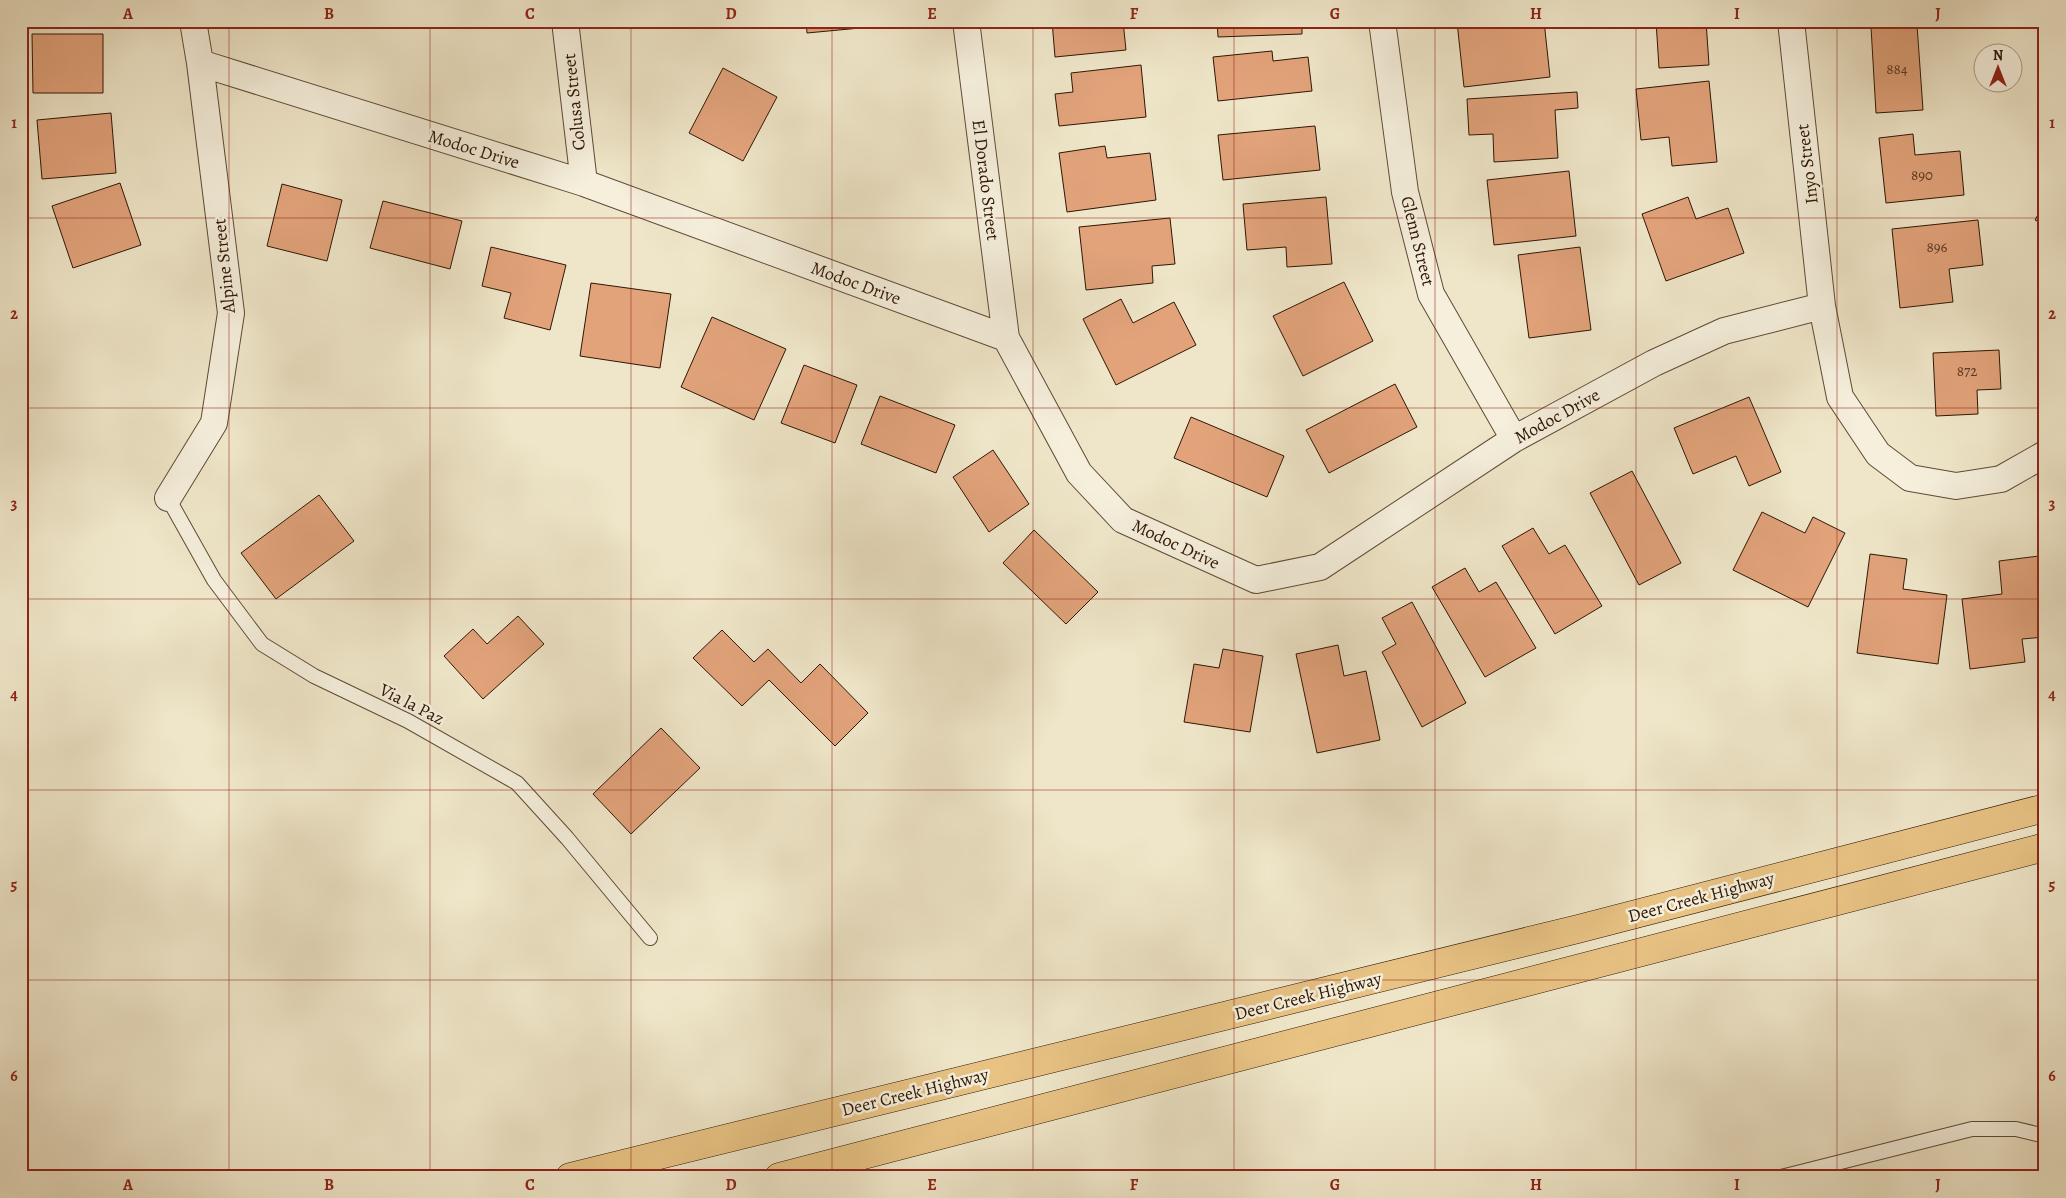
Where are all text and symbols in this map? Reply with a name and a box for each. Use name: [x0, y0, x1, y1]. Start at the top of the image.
text: A: [122, 3, 134, 25]
text: B: [324, 3, 334, 25]
text: C: [525, 3, 535, 25]
text: D: [725, 3, 737, 25]
text: E: [927, 3, 937, 25]
text: F: [1130, 3, 1139, 25]
text: G: [1330, 3, 1340, 25]
text: H: [1530, 3, 1542, 25]
text: I: [1734, 3, 1740, 25]
text: J: [1935, 3, 1941, 25]
north arrow: [1974, 42, 2024, 92]
text: N: [1993, 46, 2003, 65]
street label: Colusa Street: [557, 52, 591, 152]
house number: 884: [1886, 59, 1908, 79]
text: 1: [11, 112, 17, 134]
text: 1: [2049, 112, 2055, 134]
street label: El Dorado Street: [967, 118, 1005, 242]
street label: Inyo Street: [1790, 123, 1824, 205]
street label: Modoc Drive: [426, 124, 522, 174]
house number: 890: [1911, 165, 1933, 185]
street label: Glenn Street: [1395, 194, 1441, 289]
street label: Alpine Street: [207, 218, 241, 315]
house number: 896: [1926, 237, 1948, 257]
street label: Modoc Drive: [808, 256, 904, 310]
text: 2: [10, 303, 18, 325]
text: 2: [2048, 303, 2056, 325]
house number: 872: [1957, 361, 1977, 381]
street label: Modoc Drive: [1510, 383, 1604, 449]
text: 3: [11, 493, 18, 515]
text: 3: [2049, 493, 2056, 515]
street label: Modoc Drive: [1128, 513, 1224, 575]
street label: Via la Paz: [375, 677, 449, 731]
text: 4: [10, 684, 18, 706]
text: 4: [2048, 684, 2056, 706]
street label: Deer Creek Highway: [1625, 866, 1778, 928]
text: 5: [11, 874, 18, 896]
text: 5: [2049, 874, 2056, 896]
street label: Deer Creek Highway: [1232, 966, 1385, 1026]
street label: Deer Creek Highway: [839, 1062, 992, 1122]
text: 6: [10, 1065, 18, 1087]
text: 6: [2048, 1065, 2056, 1087]
text: A: [122, 1174, 134, 1196]
text: B: [324, 1174, 334, 1196]
text: C: [525, 1174, 535, 1196]
text: D: [725, 1174, 737, 1196]
text: E: [927, 1174, 937, 1196]
text: F: [1130, 1174, 1139, 1196]
text: G: [1330, 1174, 1340, 1196]
text: H: [1530, 1174, 1542, 1196]
text: I: [1734, 1174, 1740, 1196]
text: J: [1935, 1174, 1941, 1196]

